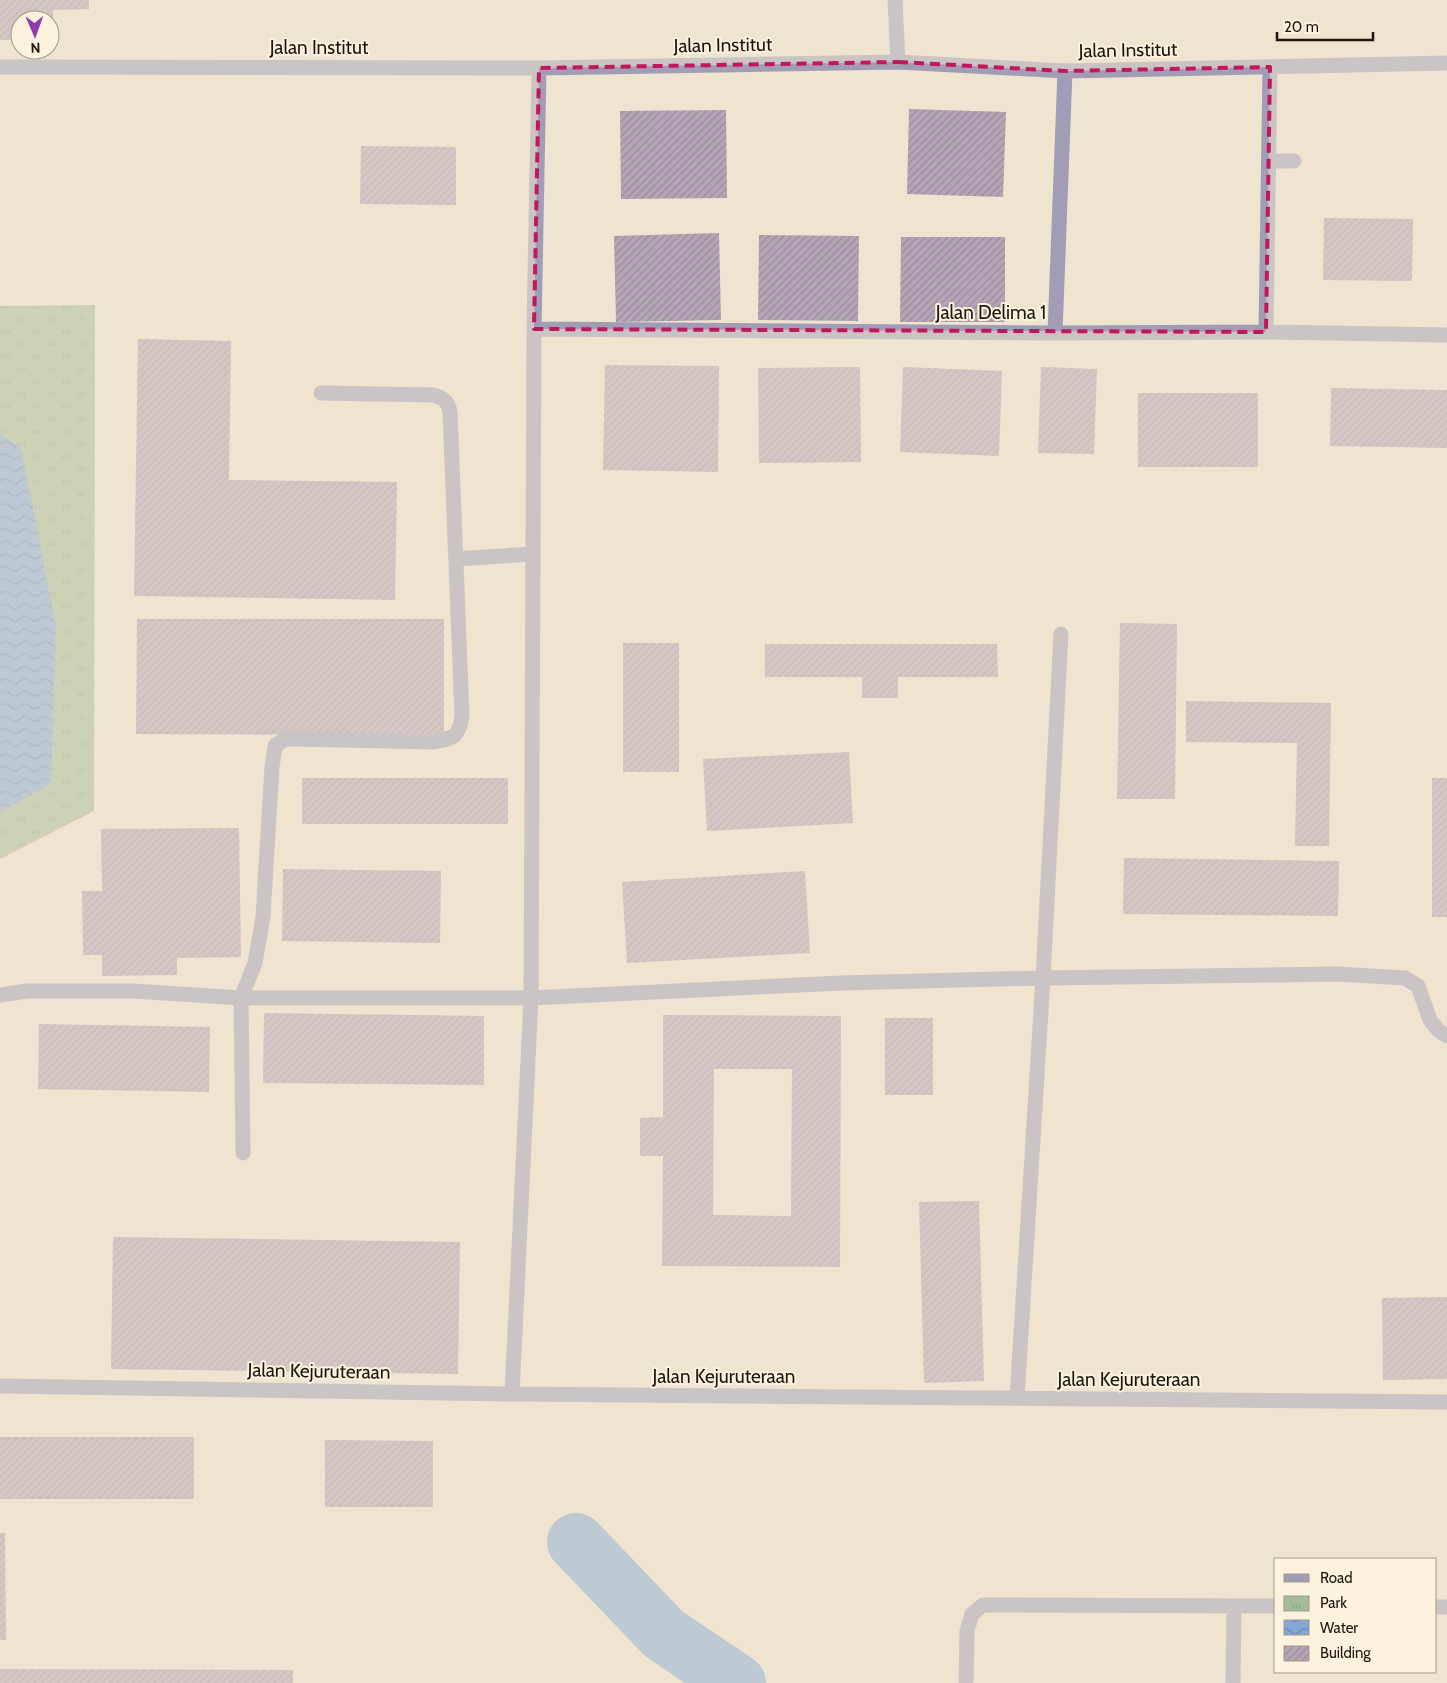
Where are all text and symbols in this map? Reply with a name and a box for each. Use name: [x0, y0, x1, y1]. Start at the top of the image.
north arrow: [10, 10, 60, 60]
scale bar: [1277, 10, 1373, 42]
text: 20 m: [1284, 18, 1319, 36]
street label: Jalan Institut: [672, 33, 773, 57]
street label: Jalan Institut: [269, 36, 369, 59]
street label: Jalan Institut: [1077, 38, 1178, 62]
text: N: [30, 39, 41, 57]
street label: Jalan Delima 1: [935, 301, 1046, 324]
street label: Jalan Kejuruteraan: [246, 1358, 391, 1384]
street label: Jalan Kejuruteraan: [652, 1365, 795, 1388]
street label: Jalan Kejuruteraan: [1057, 1368, 1200, 1391]
legend: [1274, 1558, 1437, 1673]
text: Road: [1320, 1569, 1353, 1587]
text: Park: [1320, 1594, 1347, 1612]
text: Water: [1320, 1619, 1358, 1637]
text: Building: [1320, 1644, 1371, 1662]

